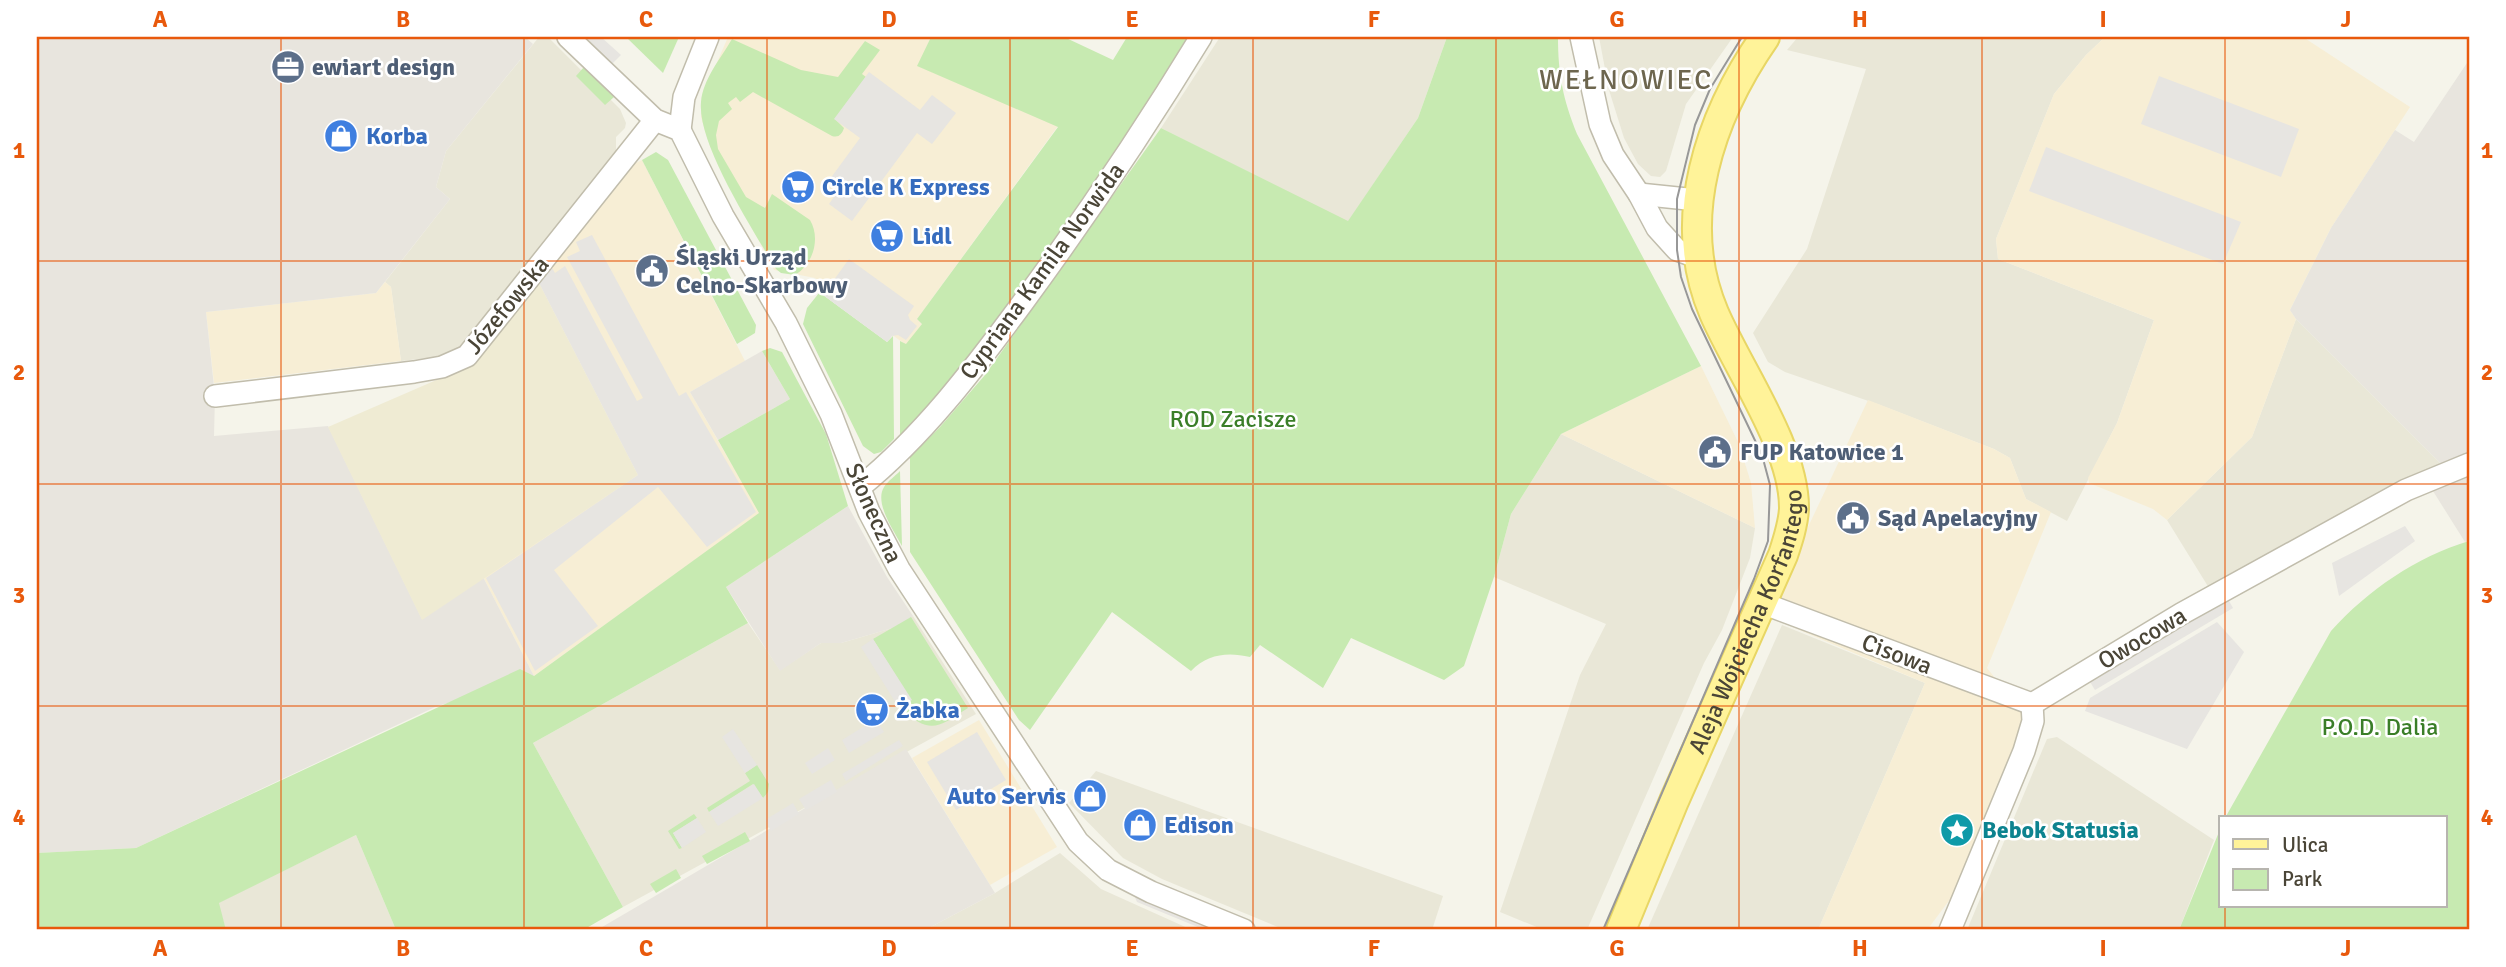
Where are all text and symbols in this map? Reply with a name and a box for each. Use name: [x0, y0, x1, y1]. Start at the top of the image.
text: A: [153, 5, 168, 34]
text: B: [396, 5, 410, 34]
text: C: [639, 5, 653, 34]
text: D: [881, 5, 897, 34]
text: E: [1125, 5, 1139, 34]
text: F: [1368, 5, 1380, 34]
text: G: [1609, 5, 1625, 34]
text: H: [1852, 5, 1868, 34]
text: I: [2099, 5, 2107, 34]
text: J: [2341, 5, 2351, 34]
office icon: ewiart design: [269, 48, 307, 86]
place label: ewiart design: [312, 52, 455, 82]
district label: WEŁNOWIEC: [1539, 63, 1713, 97]
shop icon: Korba: [322, 117, 360, 155]
place label: Korba: [366, 121, 428, 151]
text: 1: [13, 136, 25, 165]
text: 1: [2481, 136, 2493, 165]
street label: Cypriana Kamila Norwida: [953, 157, 1131, 385]
supermarket icon: Circle K Express: [779, 168, 817, 206]
place label: Circle K Express: [822, 172, 990, 202]
supermarket icon: Lidl: [868, 217, 906, 255]
place label: Lidl: [912, 221, 952, 251]
place label: Śląski Urząd Celno-Skarbowy: [676, 242, 848, 300]
street label: Józefowska: [458, 250, 556, 360]
public building icon: Śląski Urząd Celno-Skarbowy: [633, 252, 671, 290]
text: 2: [13, 358, 25, 387]
text: 2: [2481, 358, 2493, 387]
park label: ROD Zacisze: [1170, 404, 1296, 434]
public building icon: FUP Katowice 1: [1696, 433, 1734, 471]
place label: FUP Katowice 1: [1740, 437, 1904, 467]
street label: Słoneczna: [839, 458, 909, 568]
street label: Aleja Wojciecha Korfantego: [1682, 488, 1809, 758]
public building icon: Sąd Apelacyjny: [1834, 499, 1872, 537]
place label: Sąd Apelacyjny: [1878, 503, 2038, 533]
text: 3: [13, 581, 25, 610]
text: 3: [2481, 581, 2493, 610]
street label: Owocowa: [2092, 600, 2192, 676]
street label: Cisowa: [1858, 627, 1936, 681]
supermarket icon: Żabka: [853, 691, 891, 729]
place label: Żabka: [896, 695, 960, 725]
park label: P.O.D. Dalia: [2321, 712, 2439, 742]
shop icon: Auto Servis: [1071, 777, 1109, 815]
place label: Auto Servis: [947, 781, 1066, 811]
text: 4: [13, 803, 25, 832]
text: 4: [2481, 803, 2493, 832]
shop icon: Edison: [1121, 806, 1159, 844]
place label: Edison: [1164, 810, 1234, 840]
place icon: Bebok Statusia: [1938, 811, 1976, 849]
place label: Bebok Statusia: [1982, 815, 2139, 845]
legend: [2219, 816, 2446, 908]
text: Ulica: [2282, 832, 2328, 858]
text: Park: [2282, 866, 2323, 892]
text: A: [153, 934, 168, 963]
text: B: [396, 934, 410, 963]
text: C: [639, 934, 653, 963]
text: D: [881, 934, 897, 963]
text: E: [1125, 934, 1139, 963]
text: F: [1368, 934, 1380, 963]
text: G: [1609, 934, 1625, 963]
text: H: [1852, 934, 1868, 963]
text: I: [2099, 934, 2107, 963]
text: J: [2341, 934, 2351, 963]

